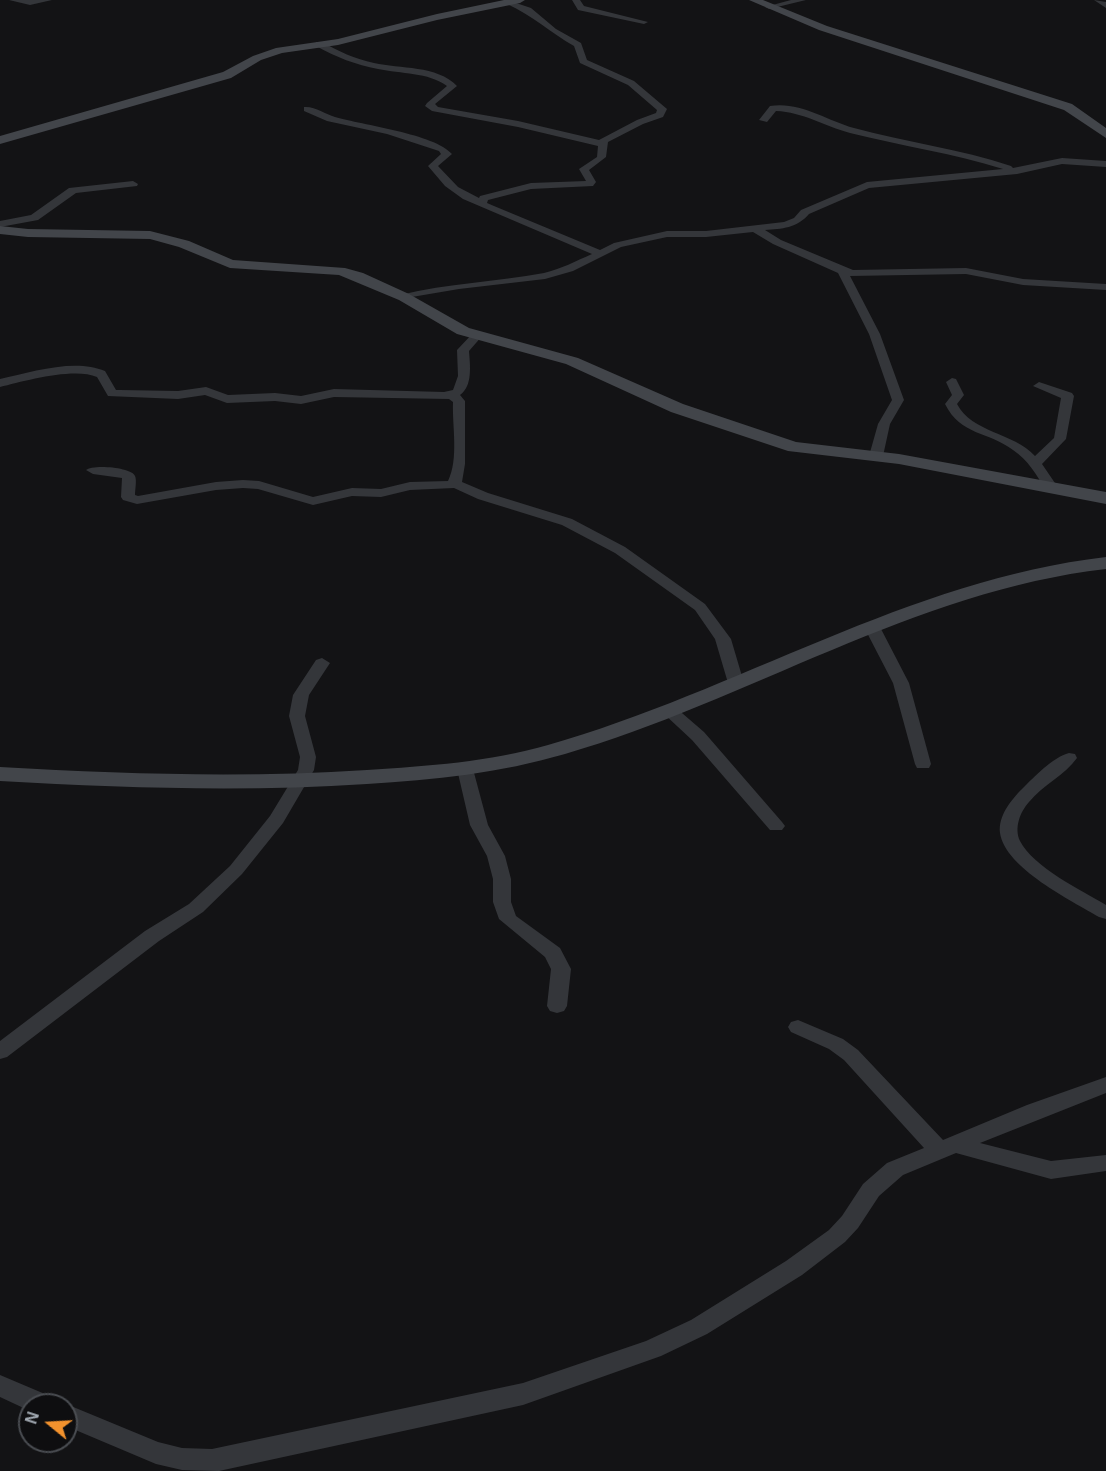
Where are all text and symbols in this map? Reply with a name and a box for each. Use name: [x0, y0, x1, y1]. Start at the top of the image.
north arrow: [18, 1393, 78, 1453]
text: N: [22, 1410, 42, 1426]

